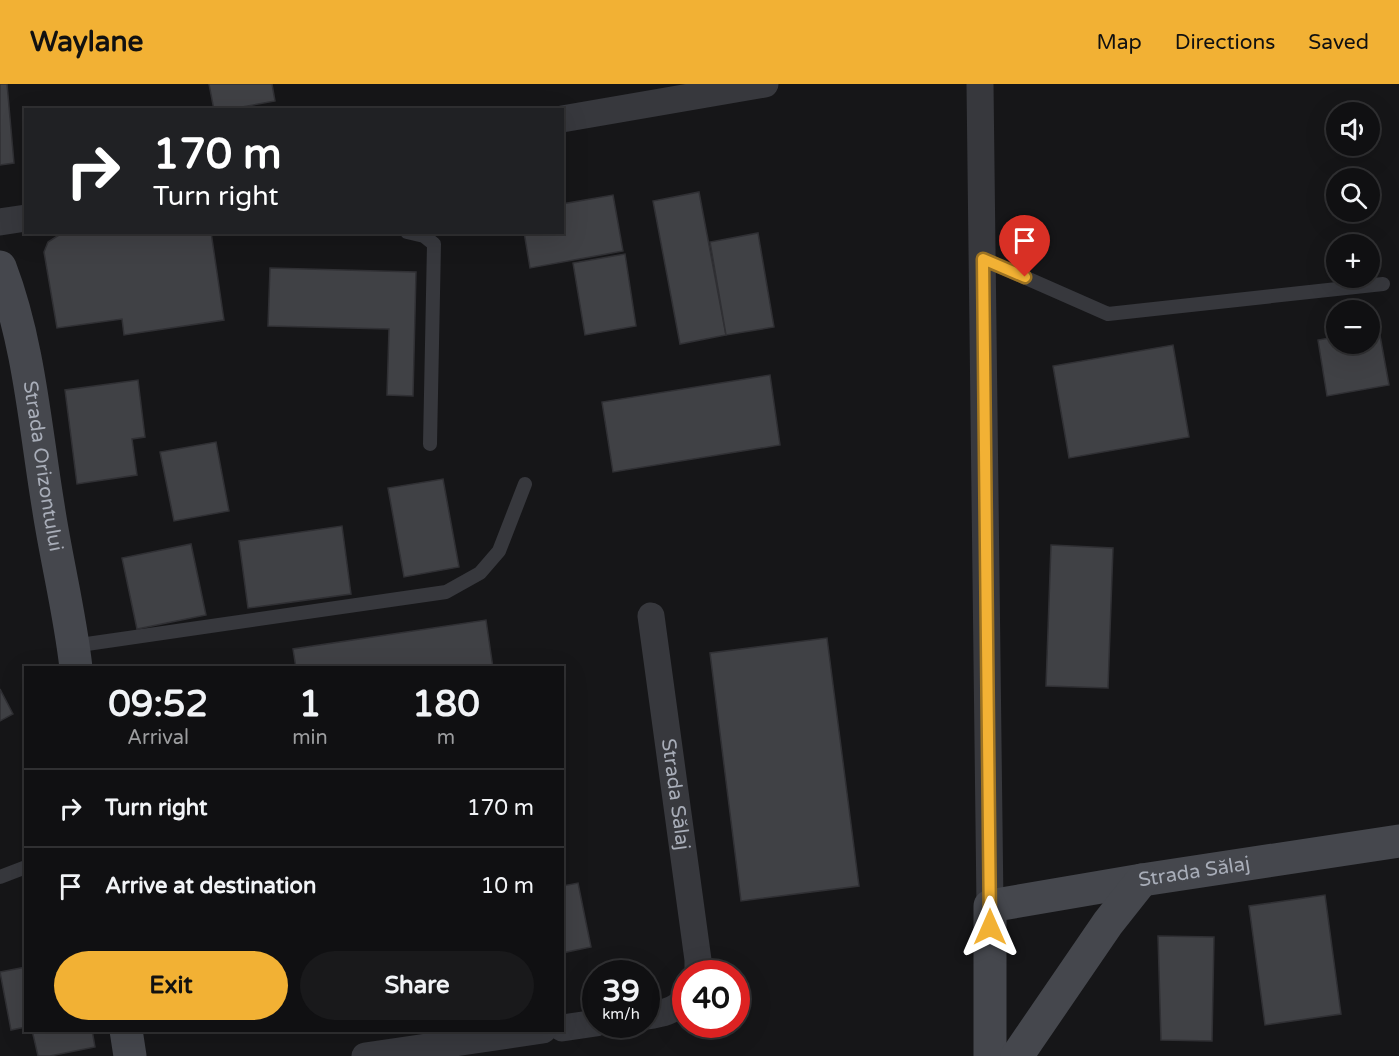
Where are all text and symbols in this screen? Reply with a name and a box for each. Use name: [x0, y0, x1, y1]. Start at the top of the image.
text: Waylane: [30, 25, 143, 59]
text: Map: [1096, 30, 1142, 55]
text: Directions: [1175, 30, 1275, 55]
text: Saved: [1308, 30, 1369, 55]
map controls: [1326, 102, 1380, 354]
button: sound: [1326, 102, 1380, 156]
text: 170 m: [153, 129, 282, 180]
icon: right: [54, 132, 132, 210]
button: search: [1326, 168, 1380, 222]
text: Turn right: [153, 180, 279, 213]
pin: [999, 215, 1050, 277]
icon: arrive: [1008, 224, 1041, 257]
button: +: [1326, 234, 1380, 288]
button: −: [1326, 300, 1380, 354]
street label: Strada Orizontului: [18, 379, 68, 553]
text: 09:52: [108, 683, 208, 726]
text: 1: [299, 683, 321, 726]
text: 180: [412, 683, 480, 726]
text: Arrival: [127, 726, 189, 750]
text: min: [292, 726, 328, 750]
text: m: [437, 726, 455, 750]
street label: Strada Sălaj: [656, 737, 695, 852]
icon: right: [54, 792, 87, 825]
text: Turn right: [105, 795, 207, 821]
text: 170 m: [467, 795, 534, 821]
street label: Strada Sălaj: [1137, 852, 1252, 892]
icon: arrive: [54, 870, 87, 903]
text: Arrive at destination: [105, 873, 316, 899]
text: 10 m: [480, 873, 534, 899]
position arrow: [958, 895, 1022, 959]
button: Exit: [54, 951, 288, 1020]
button: Share: [300, 951, 534, 1020]
speed limit sign: 40: [672, 960, 750, 1038]
text: 39: [602, 973, 640, 1010]
text: km/h: [602, 1005, 640, 1023]

